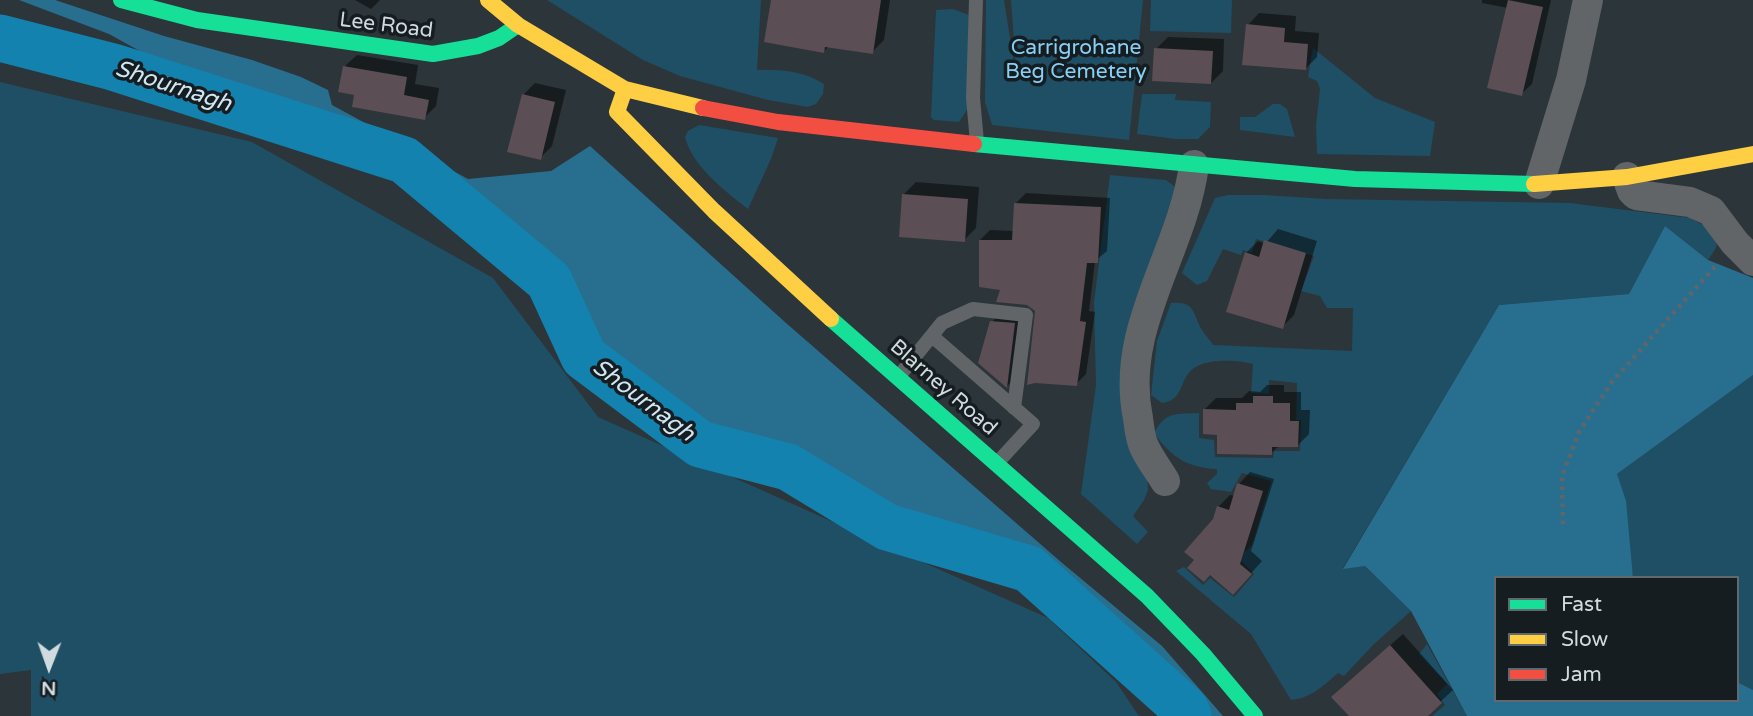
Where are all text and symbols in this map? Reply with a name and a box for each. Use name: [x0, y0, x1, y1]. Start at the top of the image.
street label: Lee Road: [338, 8, 434, 44]
park label: Carrigrohane Beg Cemetery: [1005, 35, 1147, 85]
water label: Shournagh: [112, 55, 234, 119]
street label: Blarney Road: [884, 335, 1002, 441]
water label: Shournagh: [587, 354, 699, 448]
legend: [1494, 576, 1739, 702]
text: Fast: [1561, 592, 1602, 617]
text: Slow: [1561, 627, 1608, 652]
north arrow: [14, 632, 84, 702]
text: Jam: [1561, 662, 1602, 687]
text: N: [41, 677, 56, 699]

